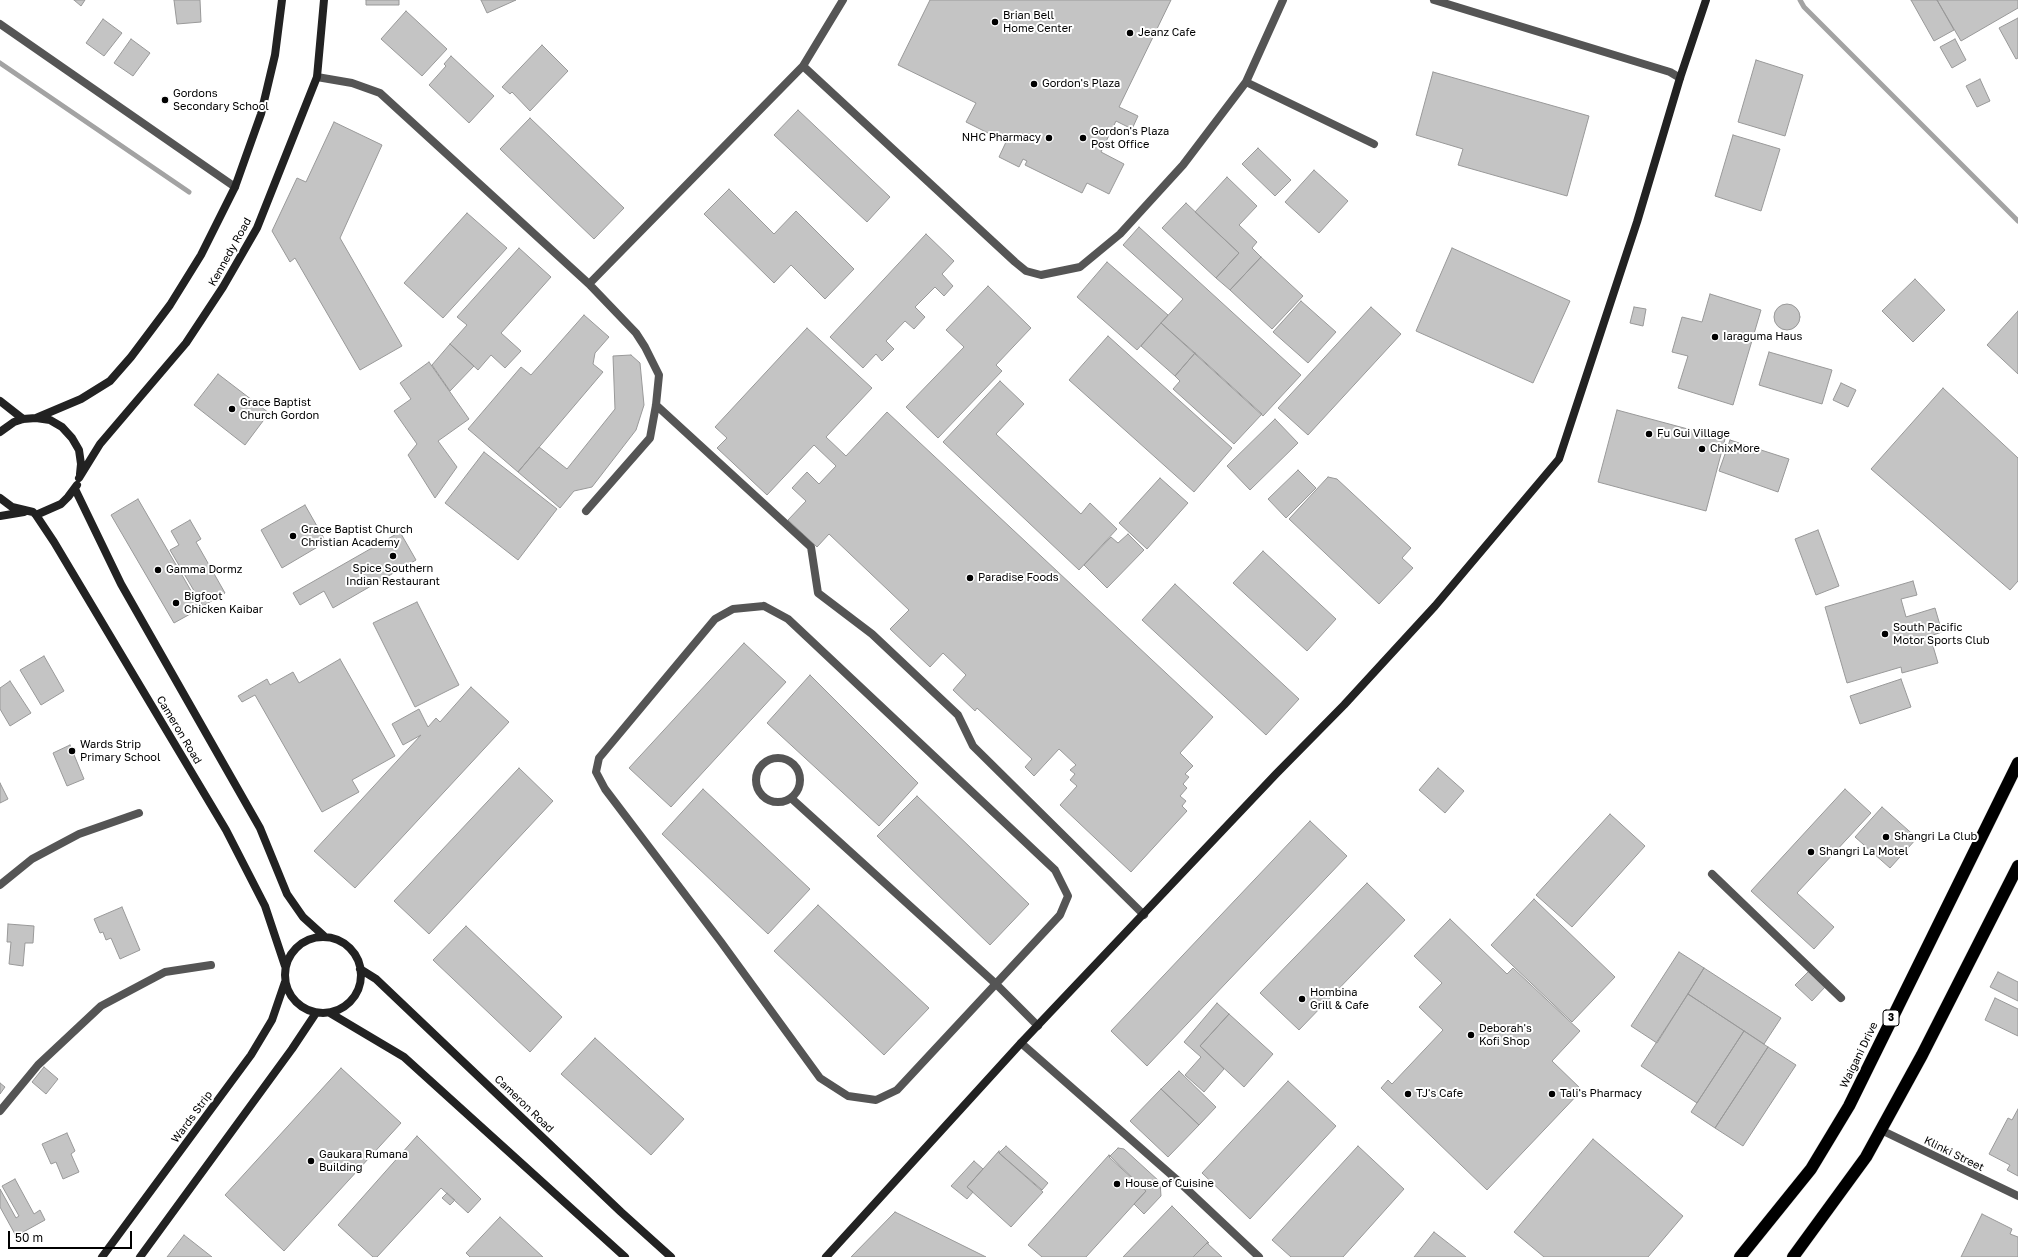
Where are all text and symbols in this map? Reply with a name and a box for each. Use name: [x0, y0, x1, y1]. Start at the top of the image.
place label: Brian Bell Home Center: [1003, 9, 1072, 35]
marker: Brian Bell Home Center: [990, 17, 1000, 27]
place label: Jeanz Cafe: [1138, 26, 1196, 40]
marker: Jeanz Cafe: [1125, 28, 1135, 38]
place label: Gordon's Plaza: [1042, 77, 1120, 91]
marker: Gordon's Plaza: [1029, 79, 1039, 89]
place label: Gordons Secondary School: [173, 87, 269, 113]
marker: Gordons Secondary School: [160, 95, 170, 105]
place label: Gordon's Plaza Post Office: [1091, 125, 1169, 151]
place label: NHC Pharmacy: [962, 131, 1041, 145]
marker: NHC Pharmacy: [1044, 133, 1054, 143]
marker: Gordon's Plaza Post Office: [1078, 133, 1088, 143]
street label: Kennedy Road: [206, 215, 254, 289]
place label: Iaraguma Haus: [1723, 330, 1802, 344]
marker: Iaraguma Haus: [1710, 332, 1720, 342]
place label: Grace Baptist Church Gordon: [240, 396, 319, 422]
marker: Grace Baptist Church Gordon: [227, 404, 237, 414]
place label: Fu Gui Village: [1657, 427, 1730, 441]
marker: Fu Gui Village: [1644, 429, 1654, 439]
place label: ChixMore: [1710, 442, 1760, 456]
marker: ChixMore: [1697, 444, 1707, 454]
place label: Grace Baptist Church Christian Academy: [301, 523, 413, 549]
marker: Grace Baptist Church Christian Academy: [288, 531, 298, 541]
marker: Spice Southern Indian Restaurant: [388, 551, 398, 561]
place label: Spice Southern Indian Restaurant: [346, 562, 440, 588]
place label: Gamma Dormz: [166, 563, 242, 577]
marker: Gamma Dormz: [153, 565, 163, 575]
place label: Paradise Foods: [978, 571, 1059, 585]
marker: Paradise Foods: [965, 573, 975, 583]
place label: Bigfoot Chicken Kaibar: [184, 590, 263, 616]
marker: Bigfoot Chicken Kaibar: [171, 598, 181, 608]
place label: South Pacific Motor Sports Club: [1893, 621, 1989, 647]
marker: South Pacific Motor Sports Club: [1880, 629, 1890, 639]
street label: Cameron Road: [153, 694, 205, 766]
place label: Wards Strip Primary School: [80, 738, 160, 764]
marker: Wards Strip Primary School: [67, 746, 77, 756]
place label: Shangri La Club: [1894, 830, 1977, 844]
marker: Shangri La Club: [1881, 832, 1891, 842]
place label: Shangri La Motel: [1819, 845, 1908, 859]
marker: Shangri La Motel: [1806, 847, 1816, 857]
place label: Hombina Grill & Cafe: [1310, 986, 1369, 1012]
marker: Hombina Grill & Cafe: [1297, 994, 1307, 1004]
road number: 3: [1883, 1010, 1899, 1026]
street label: Waigani Drive: [1837, 1020, 1881, 1090]
place label: Deborah's Kofi Shop: [1479, 1022, 1532, 1048]
marker: Deborah's Kofi Shop: [1466, 1030, 1476, 1040]
street label: Cameron Road: [492, 1072, 556, 1136]
place label: TJ's Cafe: [1416, 1087, 1463, 1101]
place label: Tali's Pharmacy: [1560, 1087, 1642, 1101]
street label: Wards Strip: [169, 1088, 215, 1146]
marker: TJ's Cafe: [1403, 1089, 1413, 1099]
marker: Tali's Pharmacy: [1547, 1089, 1557, 1099]
street label: Klinki Street: [1922, 1134, 1986, 1174]
place label: Gaukara Rumana Building: [319, 1148, 408, 1174]
marker: Gaukara Rumana Building: [306, 1156, 316, 1166]
place label: House of Cuisine: [1125, 1177, 1214, 1191]
marker: House of Cuisine: [1112, 1179, 1122, 1189]
scale bar: [10, 1223, 134, 1249]
text: 50 m: [15, 1230, 43, 1245]

